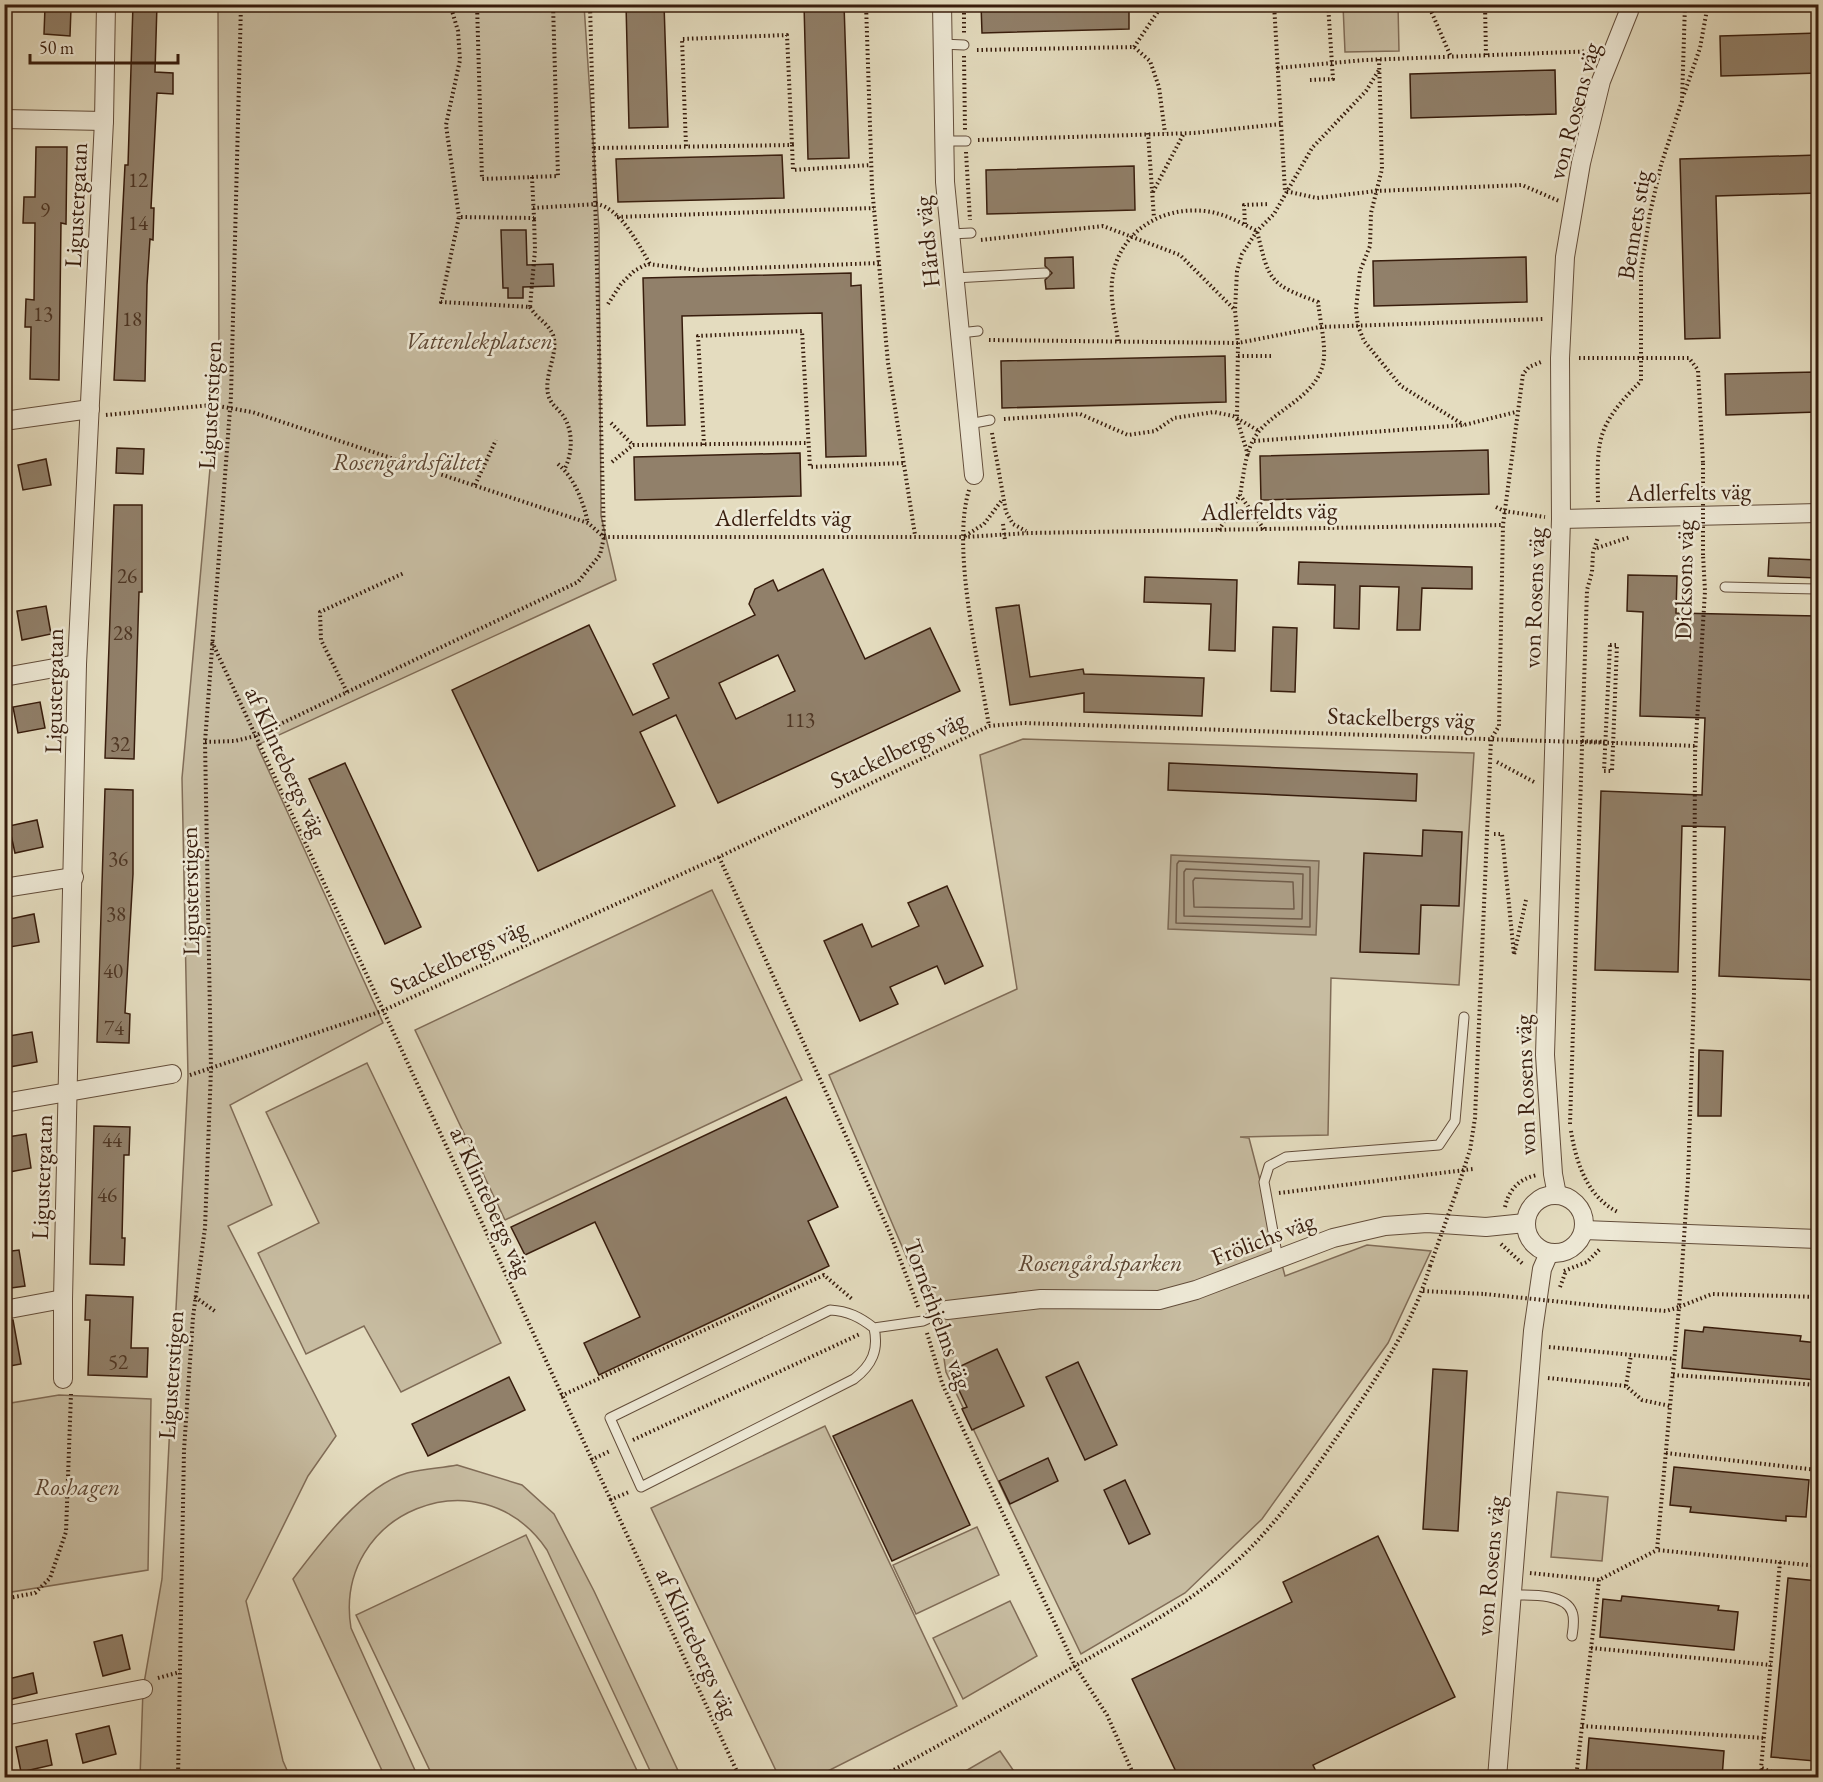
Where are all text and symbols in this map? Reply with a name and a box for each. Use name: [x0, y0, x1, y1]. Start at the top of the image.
scale bar: [30, 27, 178, 65]
text: 50 m: [39, 36, 74, 59]
street label: von Rosens väg: [1540, 38, 1607, 183]
street label: Ligustergatan: [57, 141, 94, 268]
house number: 12: [128, 166, 148, 193]
street label: Bennets stig: [1610, 168, 1657, 282]
street label: Hårds väg: [906, 194, 947, 289]
house number: 9: [40, 196, 50, 223]
house number: 14: [128, 209, 149, 236]
house number: 13: [33, 300, 53, 327]
house number: 18: [122, 305, 142, 332]
park label: Vattenlekplatsen: [405, 325, 553, 356]
street label: Ligusterstigen: [191, 339, 228, 470]
park label: Rosengårdsfältet: [333, 446, 482, 477]
street label: Adlerfelts väg: [1626, 475, 1752, 508]
street label: Adlerfeldts väg: [1200, 494, 1338, 527]
street label: Adlerfeldts väg: [714, 502, 852, 533]
street label: Dicksons väg: [1667, 519, 1700, 640]
street label: von Rosens väg: [1516, 527, 1551, 669]
house number: 26: [117, 562, 137, 589]
house number: 28: [113, 619, 133, 646]
street label: Ligustergatan: [37, 628, 70, 754]
street label: af Klintebergs väg: [238, 682, 335, 842]
street label: Stackelbergs väg: [1327, 699, 1476, 736]
street label: Stackelbergs väg: [825, 703, 971, 796]
house number: 113: [785, 706, 815, 733]
house number: 32: [110, 730, 130, 757]
street label: Ligusterstigen: [173, 826, 206, 956]
house number: 36: [108, 845, 128, 872]
house number: 38: [106, 900, 126, 927]
street label: Stackelbergs väg: [384, 911, 532, 1002]
house number: 40: [103, 957, 123, 984]
house number: 74: [104, 1014, 125, 1041]
street label: von Rosens väg: [1507, 1014, 1542, 1156]
street label: Ligustergatan: [24, 1113, 59, 1240]
street label: af Klintebergs väg: [443, 1122, 540, 1282]
house number: 44: [102, 1126, 123, 1153]
house number: 46: [97, 1181, 117, 1208]
street label: Frölichs väg: [1207, 1204, 1319, 1272]
street label: Tornérhjelms väg: [897, 1234, 980, 1394]
park label: Rosengårdsparken: [1018, 1247, 1182, 1278]
street label: Ligusterstigen: [151, 1309, 190, 1441]
house number: 52: [108, 1348, 128, 1375]
park label: Roshagen: [34, 1471, 120, 1502]
street label: von Rosens väg: [1468, 1494, 1511, 1637]
street label: af Klintebergs väg: [649, 1563, 746, 1723]

